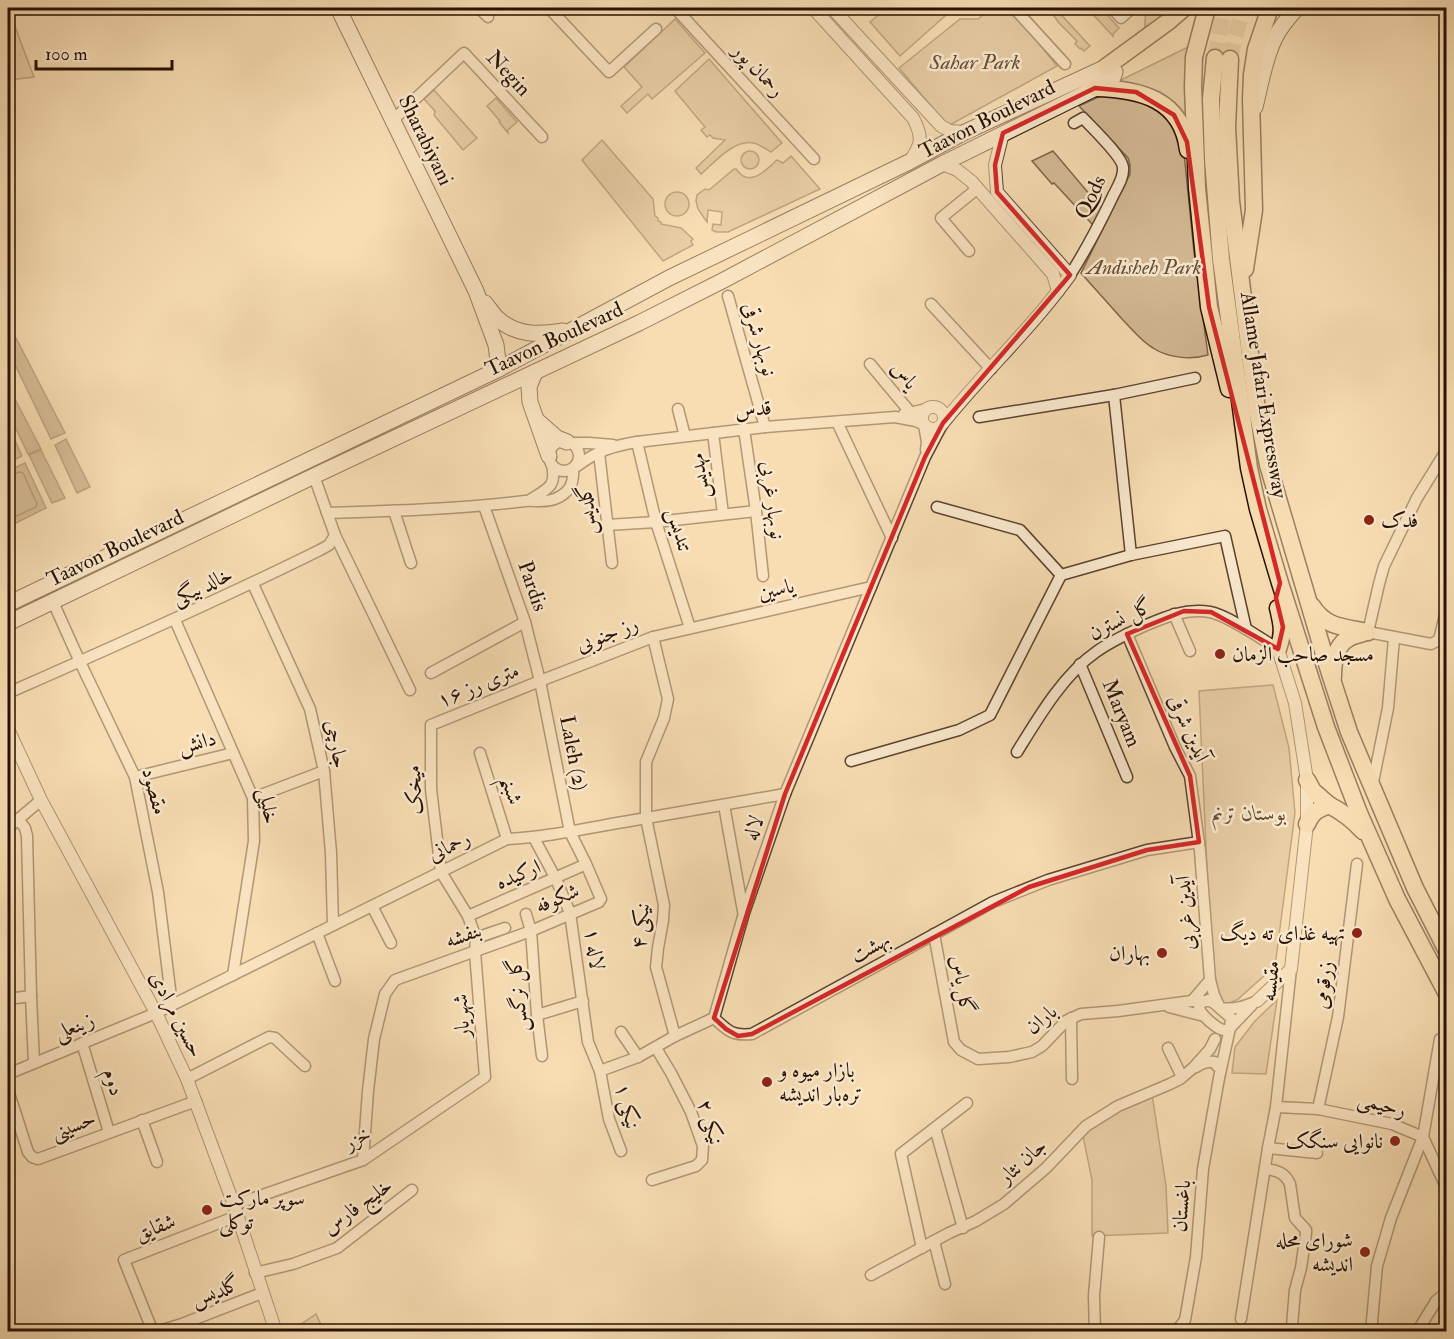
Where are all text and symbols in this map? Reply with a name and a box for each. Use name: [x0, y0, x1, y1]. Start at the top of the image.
scale bar: [36, 33, 172, 71]
street label: رحمان پور: [725, 36, 791, 104]
text: 100 m: [45, 43, 88, 66]
street label: Negin: [480, 44, 537, 102]
park label: Sahar Park: [929, 49, 1020, 76]
street label: Taavon Boulevard: [915, 73, 1060, 165]
street label: Sharabiyani: [392, 90, 459, 190]
street label: Qods: [1069, 171, 1112, 223]
park label: Andisheh Park: [1085, 254, 1201, 281]
street label: Allame Jafari Expressway: [1234, 289, 1293, 501]
street label: Taavon Boulevard: [481, 295, 628, 383]
street label: نوبهار شرقی: [736, 299, 783, 379]
street label: یاس: [885, 355, 925, 396]
street label: قدس: [733, 394, 773, 425]
street label: مهدیس: [683, 452, 716, 500]
street label: نوبهار غربی: [753, 459, 791, 541]
street label: گلدیس: [570, 483, 603, 536]
street label: Taavon Boulevard: [42, 503, 189, 593]
street label: تندیس: [660, 505, 699, 555]
place label: فدک: [1381, 507, 1418, 534]
marker: فدک: [1362, 513, 1376, 527]
street label: Pardis: [511, 558, 554, 615]
street label: خالد بیگی: [167, 561, 237, 612]
street label: یاسین: [755, 572, 798, 607]
street label: گل نسترن: [1084, 592, 1157, 648]
street label: رز جنوبی: [572, 610, 642, 660]
place label: مسجد صاحب الزمان: [1232, 641, 1374, 668]
marker: مسجد صاحب الزمان: [1213, 647, 1227, 661]
street label: ۱۶ متری رز: [433, 657, 523, 714]
street label: Maryam: [1096, 675, 1147, 751]
street label: آیدین شرقی: [1162, 690, 1216, 768]
street label: Laleh (2): [553, 713, 594, 793]
street label: جارچی: [319, 718, 354, 771]
street label: دانش: [175, 725, 219, 760]
street label: مقصود: [135, 764, 174, 818]
street label: میخک: [400, 764, 429, 816]
street label: شبنم: [488, 772, 529, 810]
street label: خلیلی: [250, 786, 285, 826]
park label: بوستان ترنم: [1212, 800, 1286, 831]
street label: لاله: [737, 812, 770, 844]
street label: رحمانی: [424, 825, 475, 868]
street label: ارکیده: [492, 853, 545, 896]
street label: آیدین غربی: [1169, 872, 1203, 951]
street label: شکوفه: [531, 877, 583, 920]
street label: نیکی ۴: [625, 902, 656, 950]
street label: بنفشه: [441, 917, 485, 954]
place label: تهیه غذای ته دیگ: [1220, 920, 1345, 947]
street label: بهشت: [845, 926, 895, 969]
marker: تهیه غذای ته دیگ: [1350, 926, 1364, 940]
street label: لاله ۱: [578, 927, 611, 972]
place label: بهاران: [1109, 940, 1150, 967]
marker: بهاران: [1155, 946, 1169, 960]
street label: گل یاس: [943, 953, 981, 1016]
street label: گل نرگس: [501, 957, 535, 1033]
street label: مقیسه: [1255, 959, 1286, 1003]
street label: زرقومی: [1307, 959, 1340, 1011]
street label: حسین مرادی: [142, 967, 210, 1062]
street label: شهریار: [447, 993, 477, 1041]
street label: باران: [1020, 998, 1063, 1041]
street label: زینعلی: [50, 1006, 99, 1049]
place label: بازار میوه و تره‌بار اندیشه: [777, 1057, 862, 1108]
street label: دوم: [93, 1065, 130, 1100]
marker: بازار میوه و تره‌بار اندیشه: [760, 1075, 774, 1089]
street label: نیکی ۱: [609, 1080, 647, 1132]
street label: رحیمی: [1355, 1085, 1409, 1124]
street label: نیکی ۲: [691, 1096, 730, 1148]
street label: حسینی: [47, 1105, 100, 1147]
street label: خزر: [337, 1120, 375, 1158]
place label: نانوایی سنگک: [1285, 1128, 1383, 1155]
street label: جان نثار: [991, 1132, 1052, 1192]
marker: نانوایی سنگک: [1388, 1134, 1402, 1148]
street label: خلیج فارس: [317, 1172, 401, 1245]
street label: باغستان: [1166, 1179, 1197, 1233]
place label: سوپر مارکت توکلی: [219, 1185, 305, 1238]
marker: سوپر مارکت توکلی: [200, 1203, 214, 1217]
street label: شقایق: [131, 1207, 179, 1247]
place label: شورای محله اندیشه: [1275, 1227, 1353, 1278]
marker: شورای محله اندیشه: [1358, 1245, 1372, 1259]
street label: گلدیس: [187, 1270, 244, 1313]

